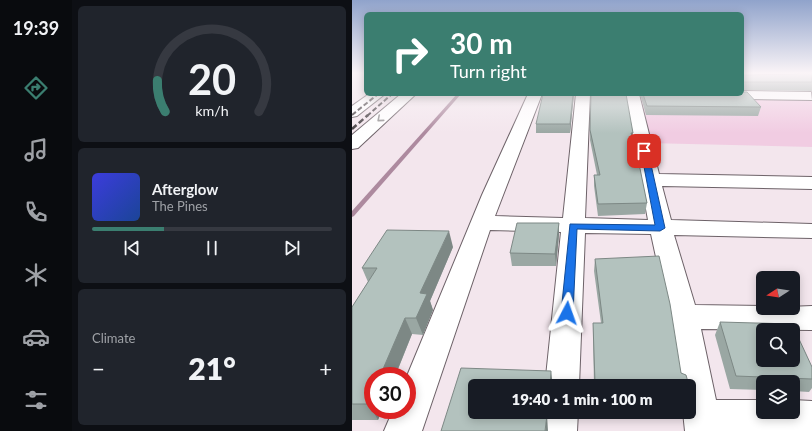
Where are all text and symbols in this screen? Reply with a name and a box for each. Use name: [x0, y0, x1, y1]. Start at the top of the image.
text: 19:39: [13, 17, 59, 39]
text: 30 m: [450, 26, 513, 60]
icon: right: [384, 28, 436, 80]
text: 20: [188, 54, 236, 104]
text: Turn right: [450, 60, 527, 82]
icon: directions: [22, 74, 50, 102]
text: km/h: [195, 101, 229, 118]
one-way arrow: [377, 114, 385, 121]
pin: [627, 134, 661, 168]
icon: music: [22, 136, 50, 164]
icon: arrive: [633, 140, 655, 162]
text: Afterglow: [152, 180, 218, 198]
icon: phone: [22, 198, 50, 226]
text: The Pines: [152, 198, 208, 214]
icon: previous: [121, 237, 143, 259]
icon: pause: [201, 237, 223, 259]
icon: next: [281, 237, 303, 259]
icon: climate: [22, 261, 50, 289]
north arrow: [756, 271, 800, 315]
map controls: [756, 271, 800, 419]
position arrow: [546, 292, 588, 334]
icon: car: [22, 323, 50, 351]
button: search: [756, 323, 800, 367]
text: Climate: [92, 330, 135, 346]
text: 21°: [188, 350, 236, 386]
text: −: [92, 355, 105, 382]
text: +: [319, 355, 332, 382]
speed limit sign: 30: [364, 367, 416, 419]
button: layers: [756, 375, 800, 419]
icon: filters: [22, 386, 50, 414]
text: 19:40 · 1 min · 100 m: [511, 390, 653, 408]

